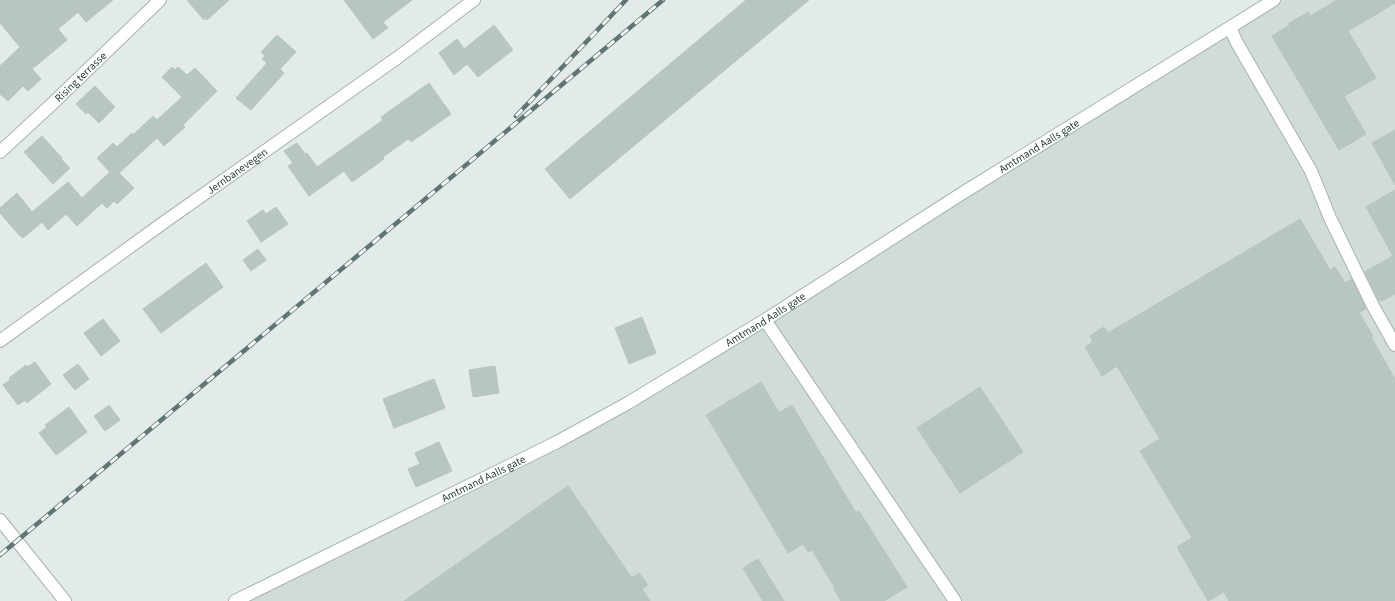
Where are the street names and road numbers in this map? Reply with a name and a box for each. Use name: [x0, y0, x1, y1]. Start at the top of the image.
street label: Rising terrasse: [51, 48, 110, 106]
street label: Amtmand Aalls gate: [996, 115, 1083, 177]
street label: Jernbanevegen: [204, 145, 271, 198]
street label: Amtmand Aalls gate: [723, 289, 809, 350]
street label: Amtmand Aalls gate: [439, 452, 529, 506]

